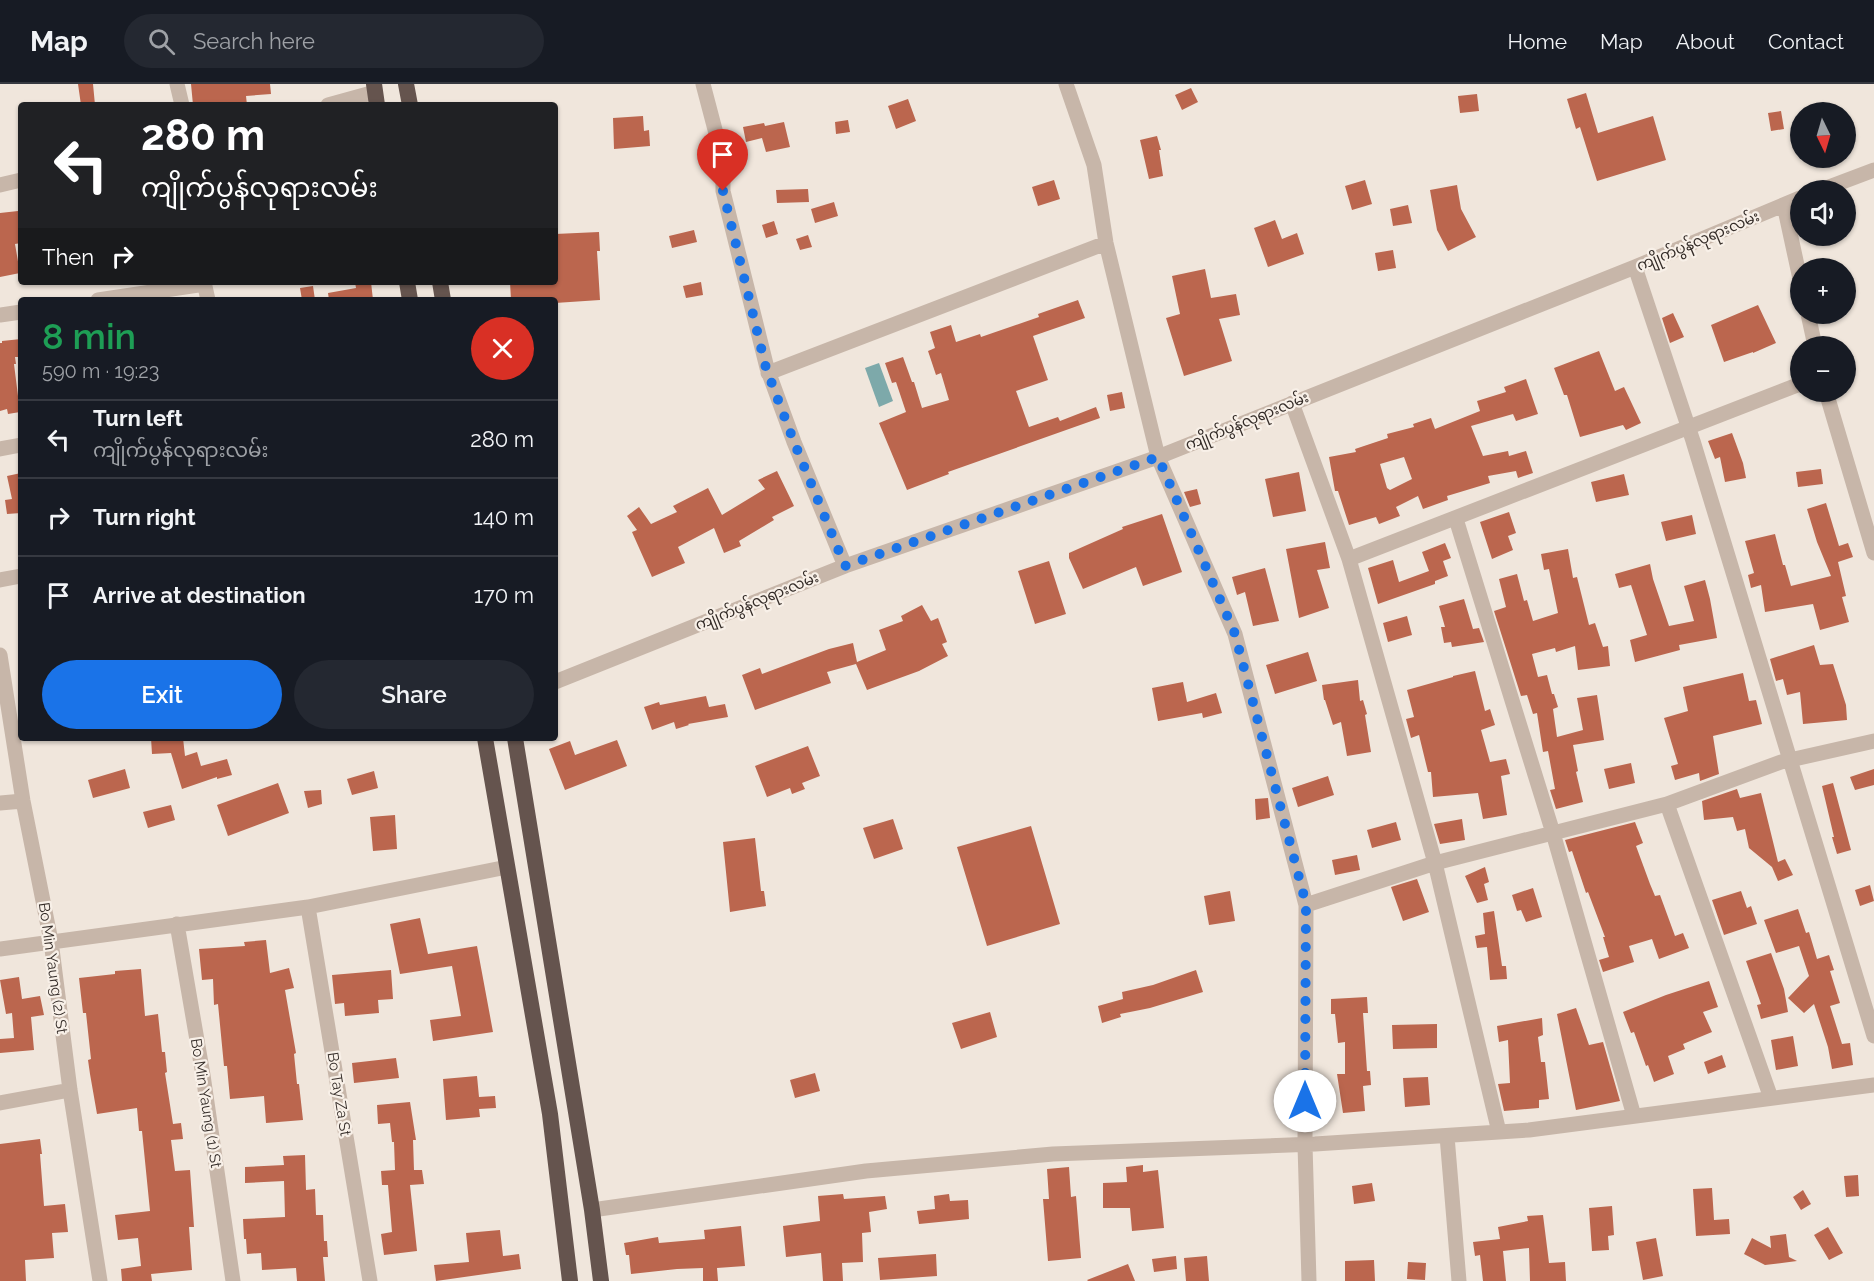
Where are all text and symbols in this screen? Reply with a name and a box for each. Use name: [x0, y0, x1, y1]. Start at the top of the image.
search box: [124, 14, 544, 68]
text: Map: [30, 25, 88, 58]
icon: search: [145, 25, 178, 58]
text: Search here: [193, 28, 315, 54]
text: Home: [1508, 29, 1567, 54]
text: Map: [1600, 29, 1643, 54]
text: About: [1676, 29, 1735, 54]
text: Contact: [1768, 29, 1844, 54]
north arrow: [1790, 102, 1856, 168]
map controls: [1790, 102, 1856, 402]
text: 280 m: [141, 111, 265, 160]
icon: left: [42, 126, 120, 204]
pin: [697, 129, 748, 191]
icon: arrive: [706, 138, 739, 171]
text: ကျိုက်ပွန်လုရားလမ်း: [141, 172, 378, 203]
button: sound: [1790, 180, 1856, 246]
street label: ကျိုက်ပွန်လုရားလမ်း: [1633, 206, 1763, 278]
icon: right: [106, 240, 139, 273]
text: Then: [42, 244, 94, 270]
button: +: [1790, 258, 1856, 324]
text: 8 min: [42, 315, 136, 357]
button: close: [471, 317, 534, 380]
button: −: [1790, 336, 1856, 402]
text: 590 m · 19:23: [42, 359, 159, 383]
street label: ကျိုက်ပွန်လုရားလမ်း: [1182, 387, 1313, 457]
text: Turn left: [93, 405, 183, 431]
icon: left: [42, 423, 75, 456]
text: 280 m: [470, 426, 534, 452]
text: ကျိုက်ပွန်လုရားလမ်း: [93, 438, 269, 462]
icon: right: [42, 501, 75, 534]
text: Turn right: [93, 504, 196, 530]
text: 140 m: [473, 504, 534, 530]
street label: ကျိုက်ပွန်လုရားလမ်း: [692, 567, 823, 637]
icon: arrive: [42, 579, 75, 612]
text: Arrive at destination: [93, 582, 306, 608]
text: 170 m: [474, 582, 534, 608]
button: Exit: [42, 660, 282, 729]
button: Share: [294, 660, 534, 729]
street label: Bo Min Yaung (2) St: [35, 901, 71, 1035]
street label: Bo Min Yaung (1) St: [187, 1037, 225, 1169]
street label: Bo Tay Za St: [323, 1051, 355, 1137]
position arrow: [1273, 1069, 1337, 1133]

